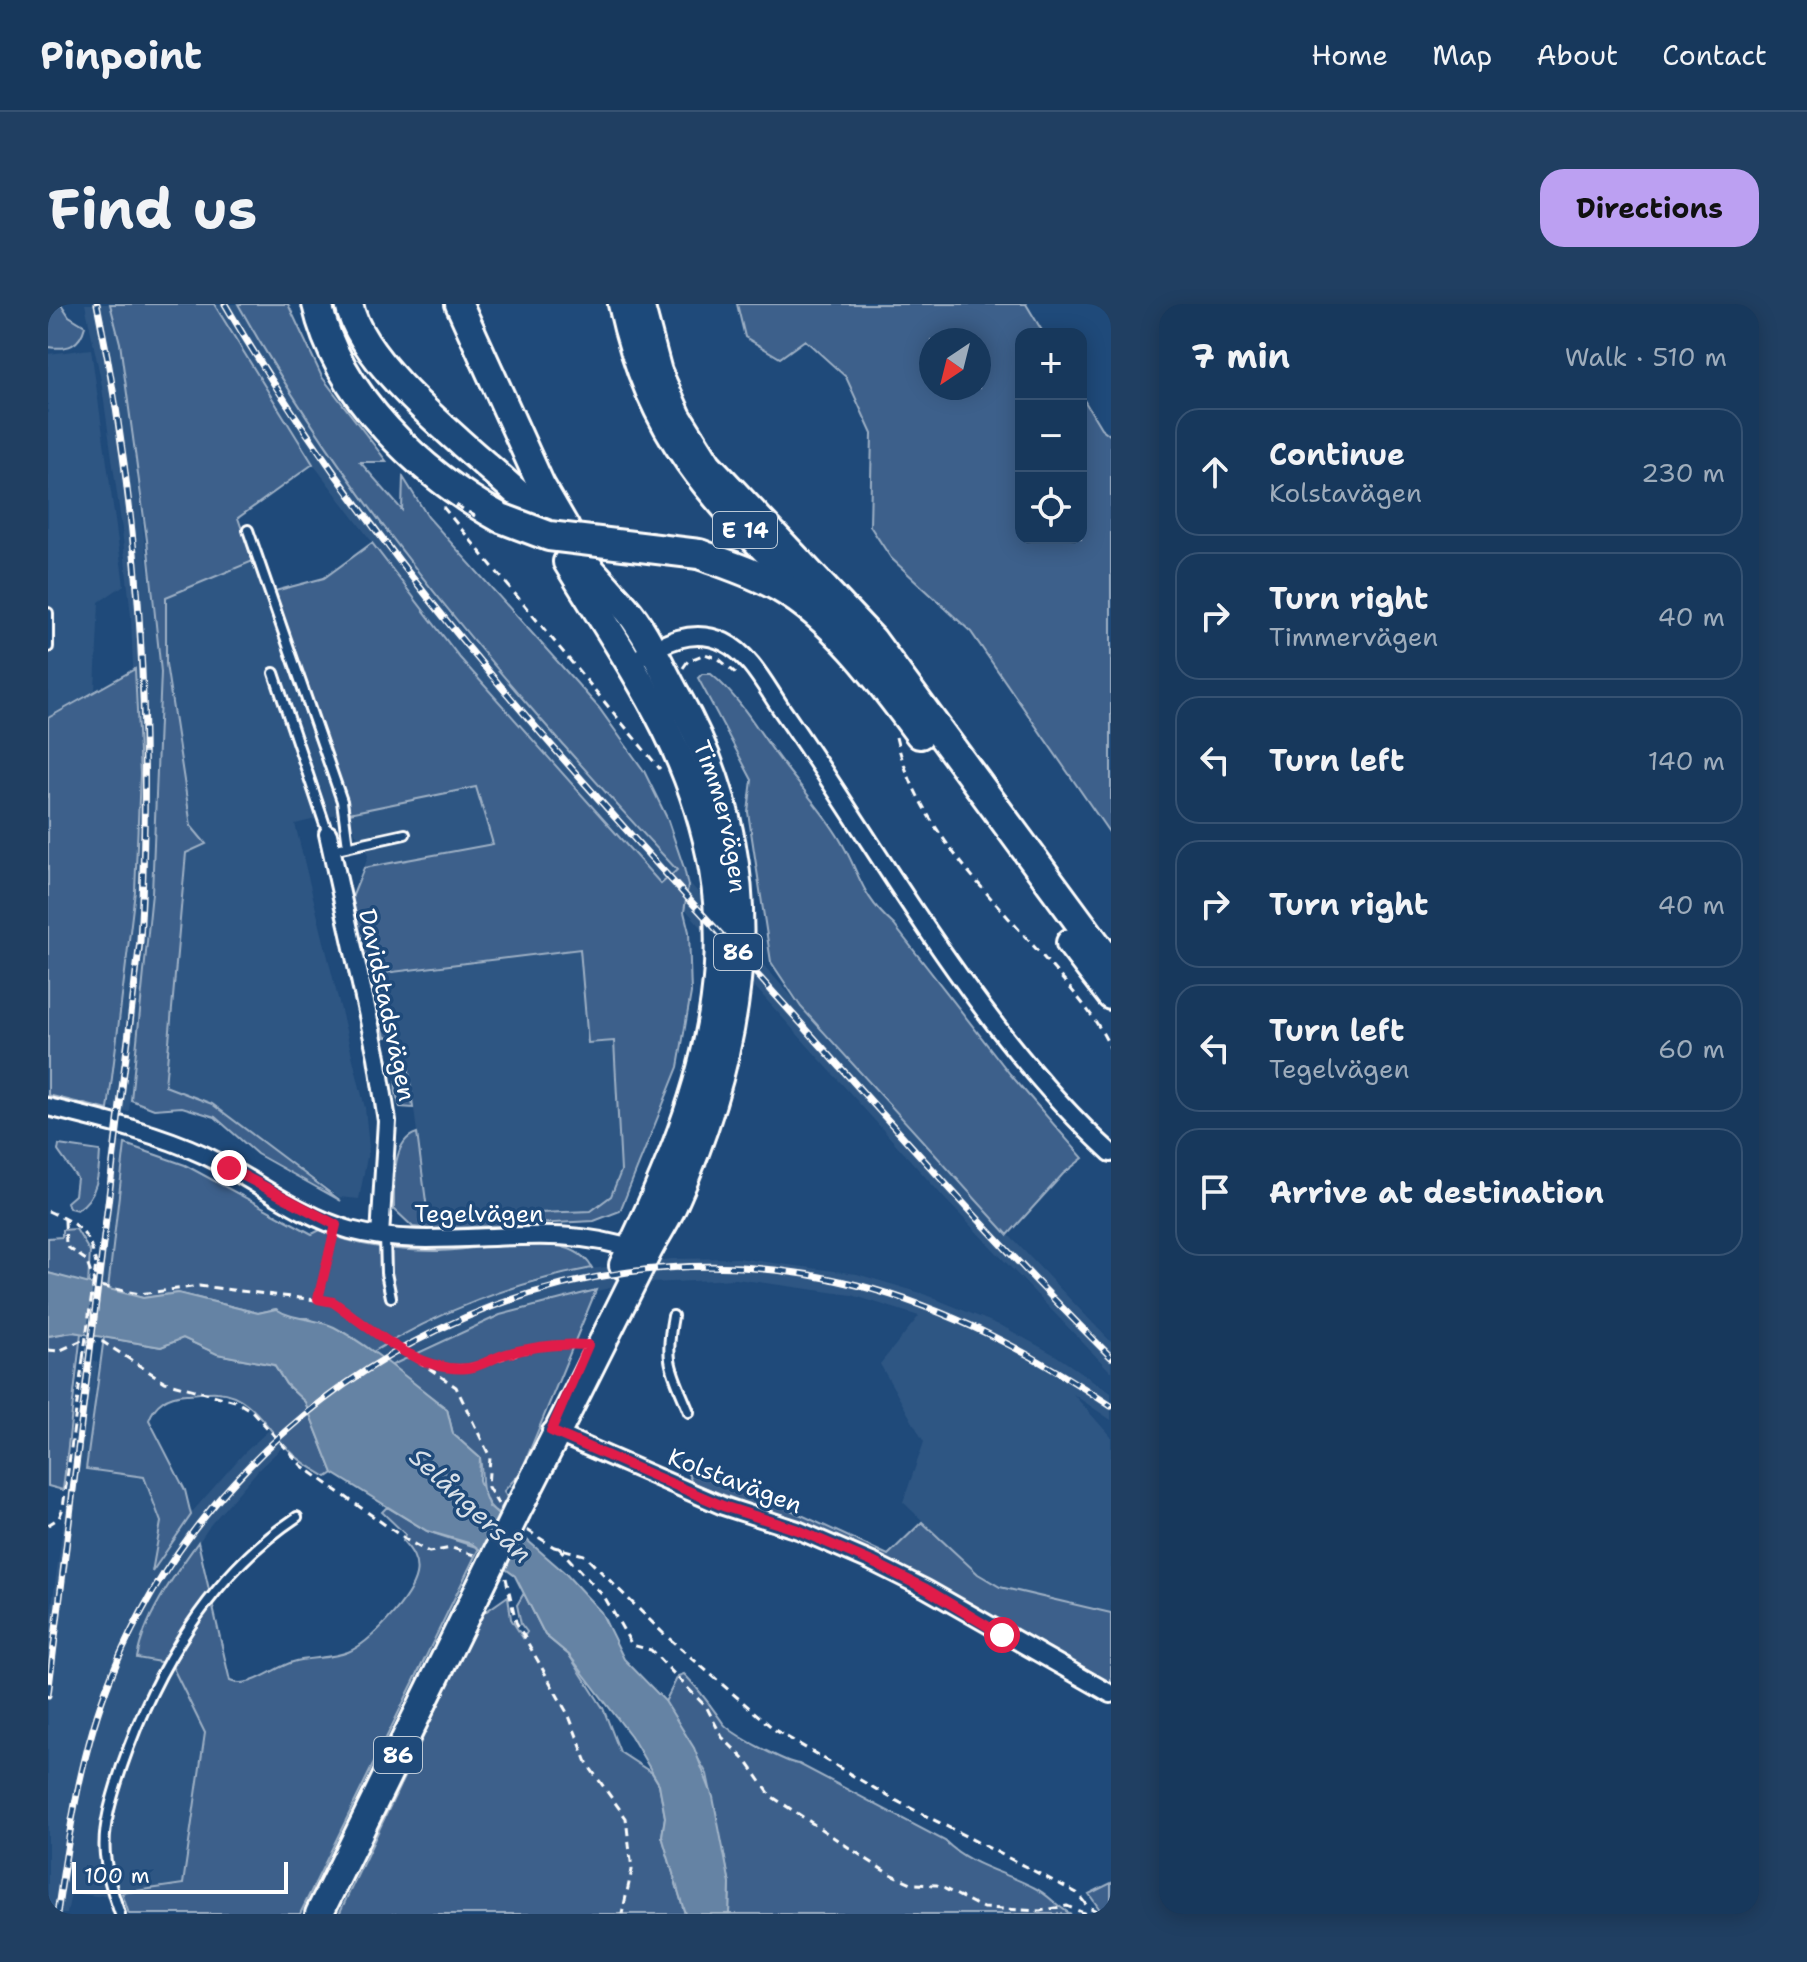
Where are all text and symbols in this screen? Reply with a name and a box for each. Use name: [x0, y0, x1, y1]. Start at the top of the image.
text: Pinpoint: [40, 30, 202, 81]
text: Home: [1311, 36, 1388, 74]
text: Map: [1432, 36, 1492, 74]
text: About: [1536, 36, 1618, 74]
text: Contact: [1662, 36, 1767, 74]
button: Directions: [1540, 169, 1759, 247]
text: Find us: [48, 171, 257, 246]
north arrow: [919, 328, 991, 400]
map controls: [1015, 328, 1087, 544]
button: +: [1015, 328, 1087, 400]
text: 7 min: [1191, 333, 1290, 379]
text: Walk · 510 m: [1565, 339, 1727, 374]
button: −: [1015, 400, 1087, 472]
text: Continue: [1269, 434, 1405, 475]
icon: ahead: [1193, 450, 1237, 494]
text: 230 m: [1641, 455, 1725, 490]
button: locate: [1015, 472, 1087, 544]
text: Kolstavägen: [1269, 475, 1422, 510]
road number: E 14: [713, 512, 777, 548]
text: Turn right: [1269, 578, 1428, 619]
icon: right: [1193, 594, 1237, 638]
text: 40 m: [1658, 599, 1725, 634]
text: Timmervägen: [1269, 619, 1438, 654]
street label: Timmervägen: [685, 736, 754, 894]
icon: left: [1193, 738, 1237, 782]
text: Turn left: [1269, 740, 1404, 781]
text: 140 m: [1648, 743, 1725, 778]
icon: right: [1193, 882, 1237, 926]
text: Turn right: [1269, 884, 1428, 925]
text: 40 m: [1658, 887, 1725, 922]
street label: Davidstadsvägen: [351, 906, 423, 1104]
road number: 86: [714, 934, 762, 970]
text: Turn left: [1269, 1010, 1404, 1051]
icon: left: [1193, 1026, 1237, 1070]
text: 60 m: [1658, 1031, 1725, 1066]
text: Tegelvägen: [1269, 1051, 1409, 1086]
route end: [211, 1150, 247, 1186]
icon: arrive: [1193, 1170, 1237, 1214]
text: Arrive at destination: [1269, 1172, 1604, 1213]
street label: Tegelvägen: [414, 1198, 544, 1230]
water label: Selångersån: [402, 1439, 540, 1571]
street label: Kolstavägen: [663, 1441, 807, 1521]
route start: [984, 1617, 1020, 1653]
road number: 86: [374, 1737, 422, 1773]
scale bar: [72, 1858, 288, 1894]
text: 100 m: [84, 1861, 150, 1890]

